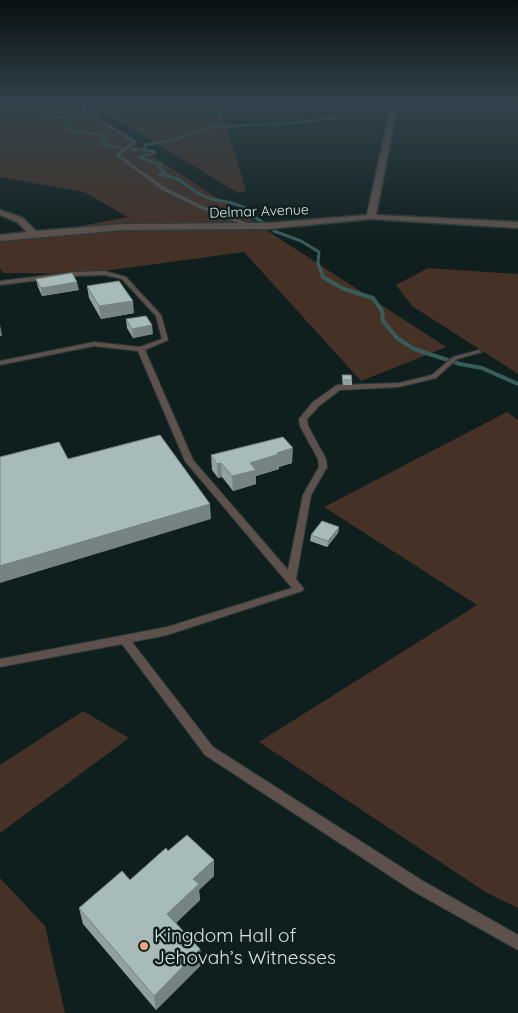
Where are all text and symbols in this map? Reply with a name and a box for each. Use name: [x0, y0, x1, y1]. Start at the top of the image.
street label: Delmar Avenue: [209, 200, 309, 222]
place label: Kingdom Hall of Jehovah’s Witnesses: [154, 923, 336, 969]
marker: Kingdom Hall of Jehovah’s Witnesses: [138, 940, 150, 952]

